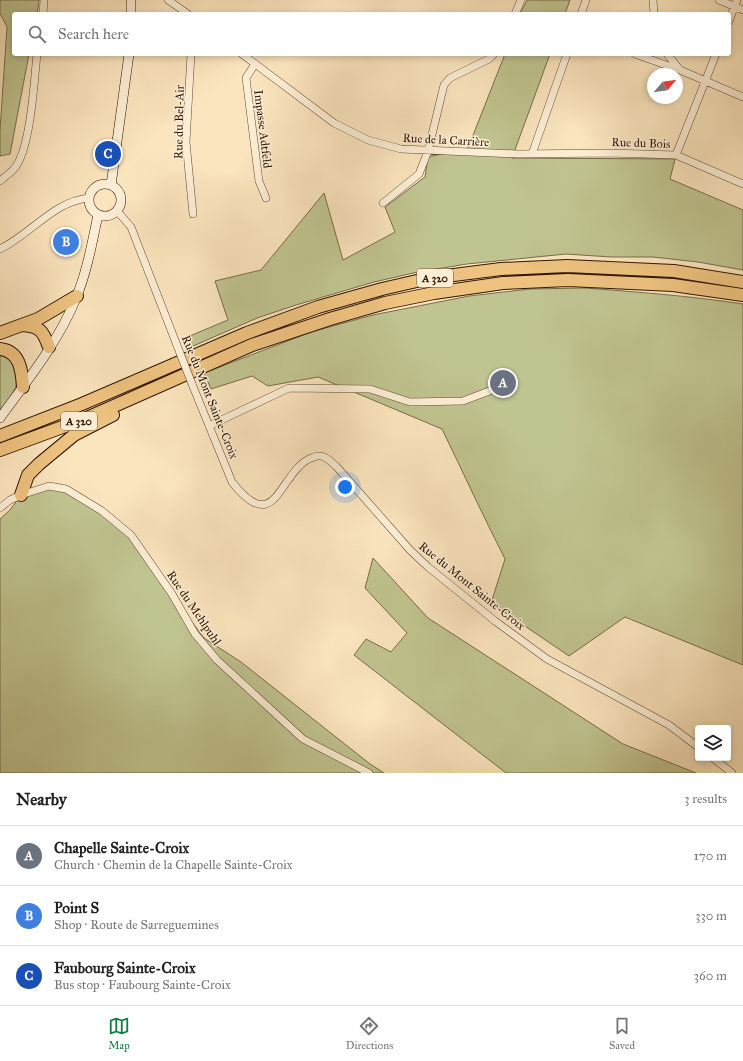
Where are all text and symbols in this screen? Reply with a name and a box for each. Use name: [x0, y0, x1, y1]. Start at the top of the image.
search box: [12, 12, 731, 56]
icon: search: [26, 23, 48, 45]
text: Search here: [58, 25, 129, 43]
north arrow: [647, 68, 683, 104]
street label: Rue du Bel-Air: [171, 84, 187, 159]
street label: Impasse Adtfeld: [251, 89, 275, 169]
street label: Rue de la Carrière: [402, 131, 490, 149]
street label: Rue du Bois: [611, 135, 671, 151]
pin: C: [95, 139, 121, 169]
pin: B: [53, 227, 79, 257]
road number: A 320: [417, 269, 453, 287]
street label: Rue du Mont Sainte-Croix: [179, 333, 242, 462]
pin: A: [490, 368, 516, 398]
road number: A 320: [61, 412, 97, 430]
your location: [335, 477, 355, 497]
street label: Rue du Mont Sainte-Croix: [416, 539, 528, 633]
street label: Rue du Mehlpuhl: [164, 568, 224, 648]
map controls: [695, 725, 731, 761]
button: layers: [695, 725, 731, 761]
text: Nearby: [16, 789, 67, 810]
text: 3 results: [684, 791, 727, 807]
text: Chapelle Sainte-Croix: [54, 839, 189, 857]
text: A: [25, 848, 33, 864]
text: 170 m: [694, 848, 727, 864]
text: Church · Chemin de la Chapelle Sainte-Croix: [54, 857, 293, 873]
text: Point S: [54, 899, 99, 917]
text: B: [25, 908, 33, 924]
text: 330 m: [695, 908, 727, 924]
text: Shop · Route de Sarreguemines: [54, 917, 219, 933]
text: Faubourg Sainte-Croix: [54, 959, 196, 977]
text: C: [25, 968, 33, 984]
text: 360 m: [694, 968, 727, 984]
text: Bus stop · Faubourg Sainte-Croix: [54, 977, 231, 993]
tab: Map: [108, 1015, 130, 1052]
tab: Directions: [346, 1015, 393, 1052]
tab: Saved: [609, 1015, 635, 1052]

